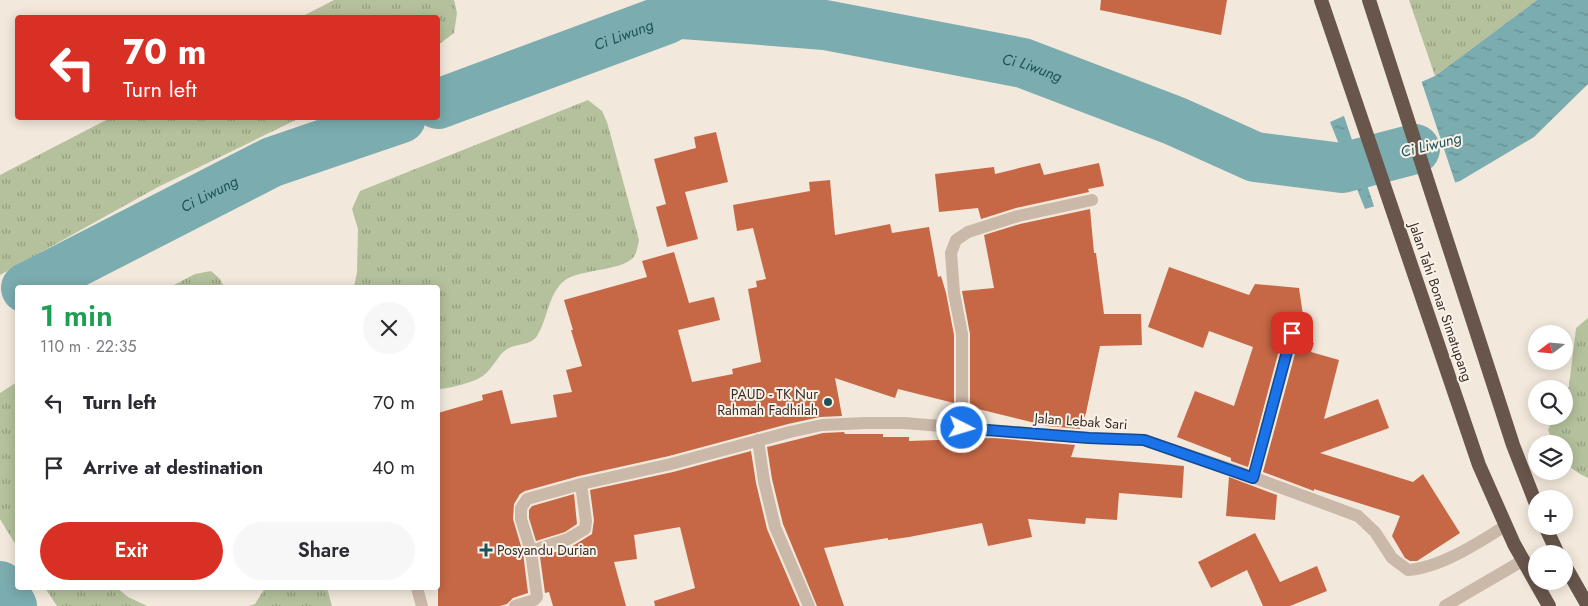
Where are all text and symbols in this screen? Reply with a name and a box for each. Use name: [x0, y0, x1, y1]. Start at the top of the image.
water label: Ci Liwung: [591, 14, 657, 56]
text: 70 m: [123, 27, 206, 77]
icon: left: [40, 35, 105, 100]
water label: Ci Liwung: [1000, 48, 1066, 88]
text: Turn left: [123, 73, 197, 105]
water label: Ci Liwung: [1398, 127, 1464, 163]
water label: Ci Liwung: [177, 170, 243, 218]
street label: Jalan Tahi Bonar Simatupang: [1404, 218, 1478, 384]
text: 1 min: [40, 294, 113, 337]
button: close: [363, 302, 415, 354]
pin: [1271, 312, 1313, 354]
icon: arrive: [1278, 319, 1306, 347]
north arrow: [1528, 325, 1572, 370]
map controls: [1528, 325, 1573, 590]
text: 110 m · 22:35: [40, 335, 136, 358]
button: search: [1528, 380, 1573, 425]
place label: PAUD - TK Nur Rahmah Fadhilah: [717, 384, 818, 420]
icon: left: [40, 389, 68, 417]
text: Turn left: [83, 389, 156, 416]
text: 70 m: [373, 389, 415, 416]
marker: PAUD - TK Nur Rahmah Fadhilah: [822, 396, 834, 408]
position arrow: [935, 401, 987, 453]
street label: Jalan Lebak Sari: [1032, 408, 1128, 434]
button: layers: [1528, 435, 1573, 480]
icon: arrive: [40, 454, 68, 482]
text: Arrive at destination: [83, 454, 263, 481]
text: 40 m: [372, 454, 415, 481]
button: +: [1528, 490, 1573, 535]
button: Exit: [40, 522, 223, 580]
button: Share: [233, 522, 415, 580]
place label: Posyandu Durian: [497, 540, 597, 560]
marker: Posyandu Durian: [479, 543, 493, 557]
button: −: [1528, 545, 1573, 590]

